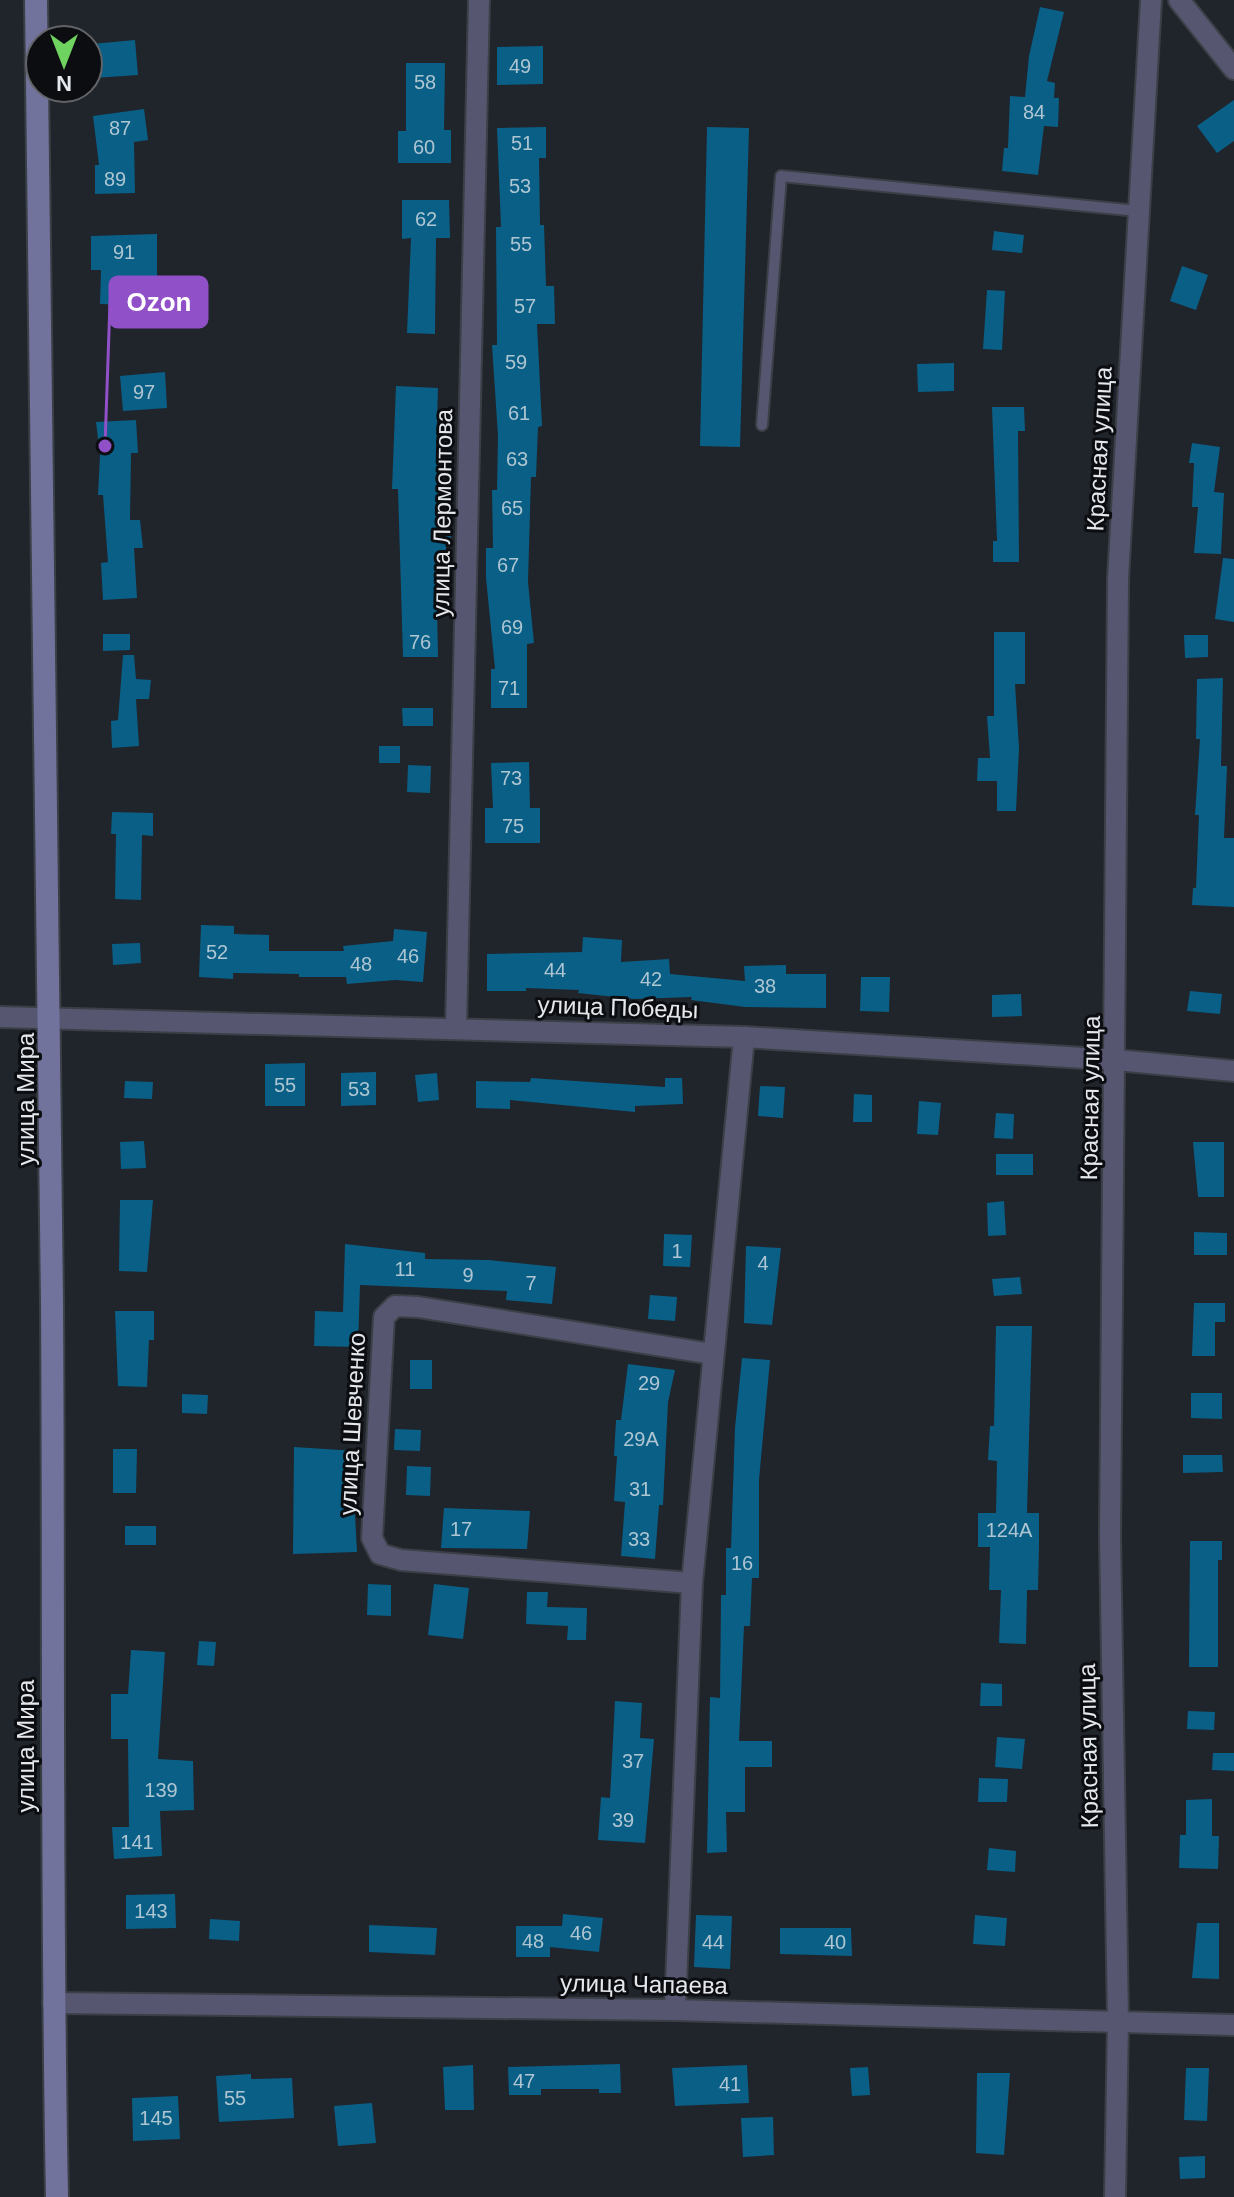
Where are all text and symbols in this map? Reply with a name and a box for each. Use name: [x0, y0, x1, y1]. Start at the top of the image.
north arrow: [24, 24, 104, 104]
house number: 49: [509, 55, 531, 77]
text: N: [56, 71, 72, 96]
house number: 58: [414, 71, 436, 93]
house number: 84: [1023, 101, 1045, 123]
house number: 87: [109, 117, 131, 139]
house number: 51: [511, 132, 533, 154]
house number: 60: [413, 136, 435, 158]
house number: 89: [104, 168, 126, 190]
house number: 53: [509, 175, 531, 197]
house number: 62: [415, 208, 437, 230]
house number: 55: [510, 233, 532, 255]
house number: 91: [113, 241, 135, 263]
callout: Ozon: [110, 277, 207, 327]
text: Ozon: [127, 287, 192, 317]
house number: 57: [514, 295, 536, 317]
house number: 59: [505, 351, 527, 373]
street label: Красная улица: [1081, 365, 1117, 532]
house number: 97: [133, 381, 155, 403]
house number: 61: [508, 402, 530, 424]
street label: улица Лермонтова: [427, 408, 457, 617]
house number: 63: [506, 448, 528, 470]
house number: 65: [501, 497, 523, 519]
house number: 67: [497, 554, 519, 576]
house number: 69: [501, 616, 523, 638]
house number: 76: [409, 631, 431, 653]
house number: 71: [498, 677, 520, 699]
house number: 73: [500, 767, 522, 789]
house number: 75: [502, 815, 524, 837]
house number: 52: [206, 941, 228, 963]
house number: 46: [397, 945, 419, 967]
house number: 48: [350, 953, 372, 975]
house number: 44: [544, 959, 566, 981]
house number: 42: [640, 968, 662, 990]
house number: 38: [754, 975, 776, 997]
street label: улица Победы: [537, 991, 699, 1023]
street label: Красная улица: [1075, 1015, 1105, 1181]
street label: улица Мира: [12, 1032, 39, 1165]
house number: 55: [274, 1074, 296, 1096]
house number: 53: [348, 1078, 370, 1100]
house number: 1: [671, 1240, 683, 1262]
house number: 4: [757, 1252, 769, 1274]
house number: 11: [395, 1258, 415, 1280]
house number: 9: [462, 1264, 474, 1286]
house number: 7: [525, 1272, 537, 1294]
street label: улица Шевченко: [334, 1332, 370, 1516]
house number: 29: [638, 1372, 660, 1394]
house number: 29А: [623, 1428, 659, 1450]
house number: 31: [629, 1478, 651, 1500]
house number: 17: [450, 1518, 472, 1540]
house number: 124А: [986, 1519, 1033, 1541]
house number: 33: [628, 1528, 650, 1550]
house number: 16: [731, 1552, 753, 1574]
street label: Красная улица: [1073, 1663, 1103, 1829]
street label: улица Мира: [12, 1679, 39, 1812]
house number: 37: [622, 1750, 644, 1772]
house number: 139: [144, 1779, 178, 1801]
house number: 39: [612, 1809, 634, 1831]
house number: 141: [120, 1831, 154, 1853]
house number: 143: [134, 1900, 168, 1922]
house number: 46: [570, 1922, 592, 1944]
house number: 48: [522, 1930, 544, 1952]
house number: 44: [702, 1931, 724, 1953]
house number: 40: [824, 1931, 846, 1953]
street label: улица Чапаева: [560, 1969, 729, 1999]
house number: 47: [513, 2070, 535, 2092]
house number: 41: [719, 2073, 741, 2095]
house number: 55: [224, 2087, 246, 2109]
house number: 145: [139, 2107, 173, 2129]

